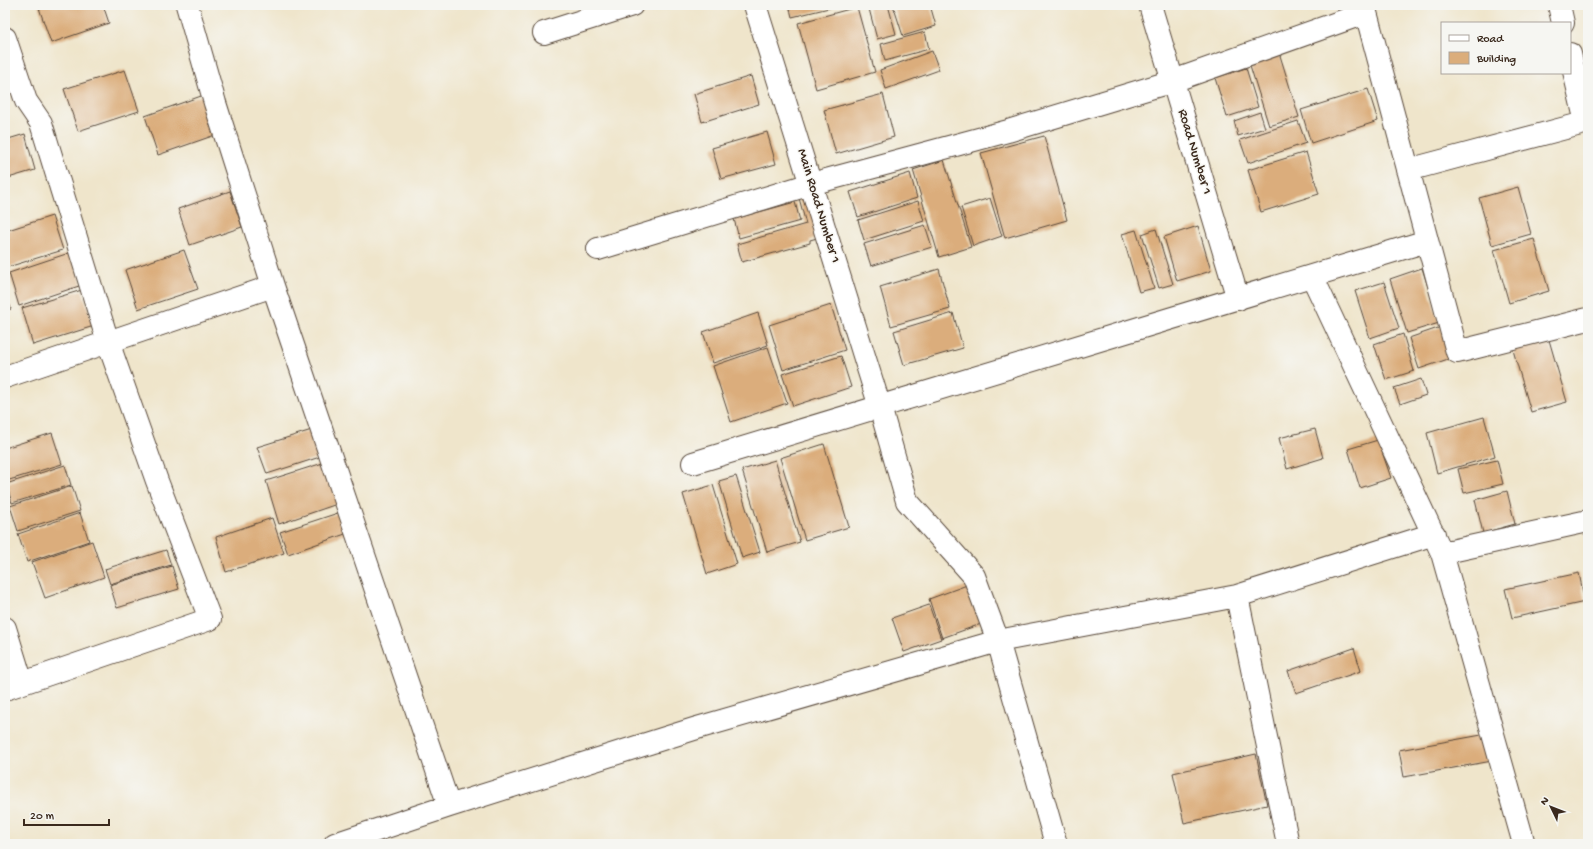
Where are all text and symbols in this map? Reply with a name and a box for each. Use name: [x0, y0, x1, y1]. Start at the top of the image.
legend: [1441, 22, 1571, 74]
text: Road: [1477, 33, 1504, 47]
text: Building: [1476, 53, 1516, 67]
street label: Road Number 1: [1173, 107, 1215, 197]
street label: Main Road Number 1: [793, 147, 843, 265]
north arrow: [1531, 787, 1571, 827]
text: N: [1538, 795, 1552, 808]
scale bar: [24, 801, 109, 827]
text: 20 m: [30, 810, 55, 824]

